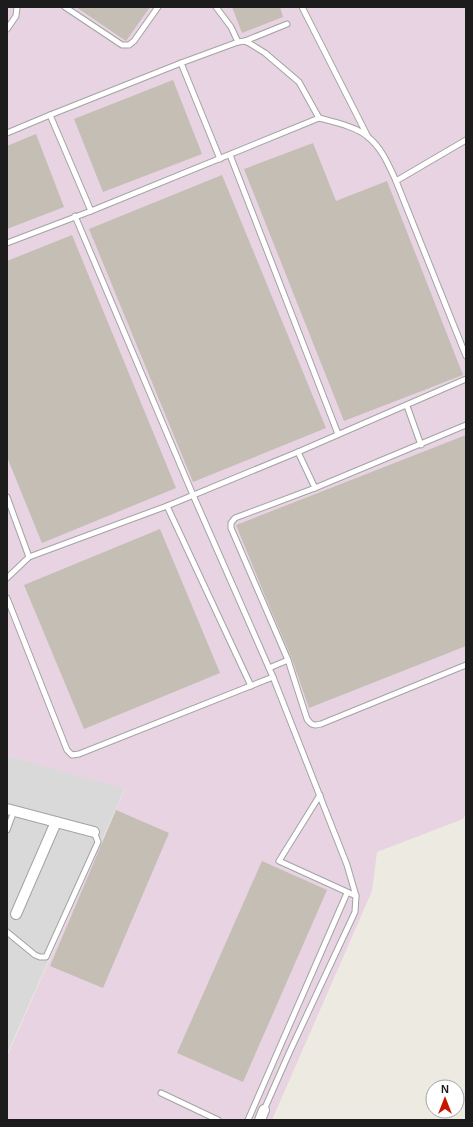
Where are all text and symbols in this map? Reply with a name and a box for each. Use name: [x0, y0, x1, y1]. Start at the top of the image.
north arrow: [425, 1079, 465, 1119]
text: N: [441, 1083, 449, 1095]

